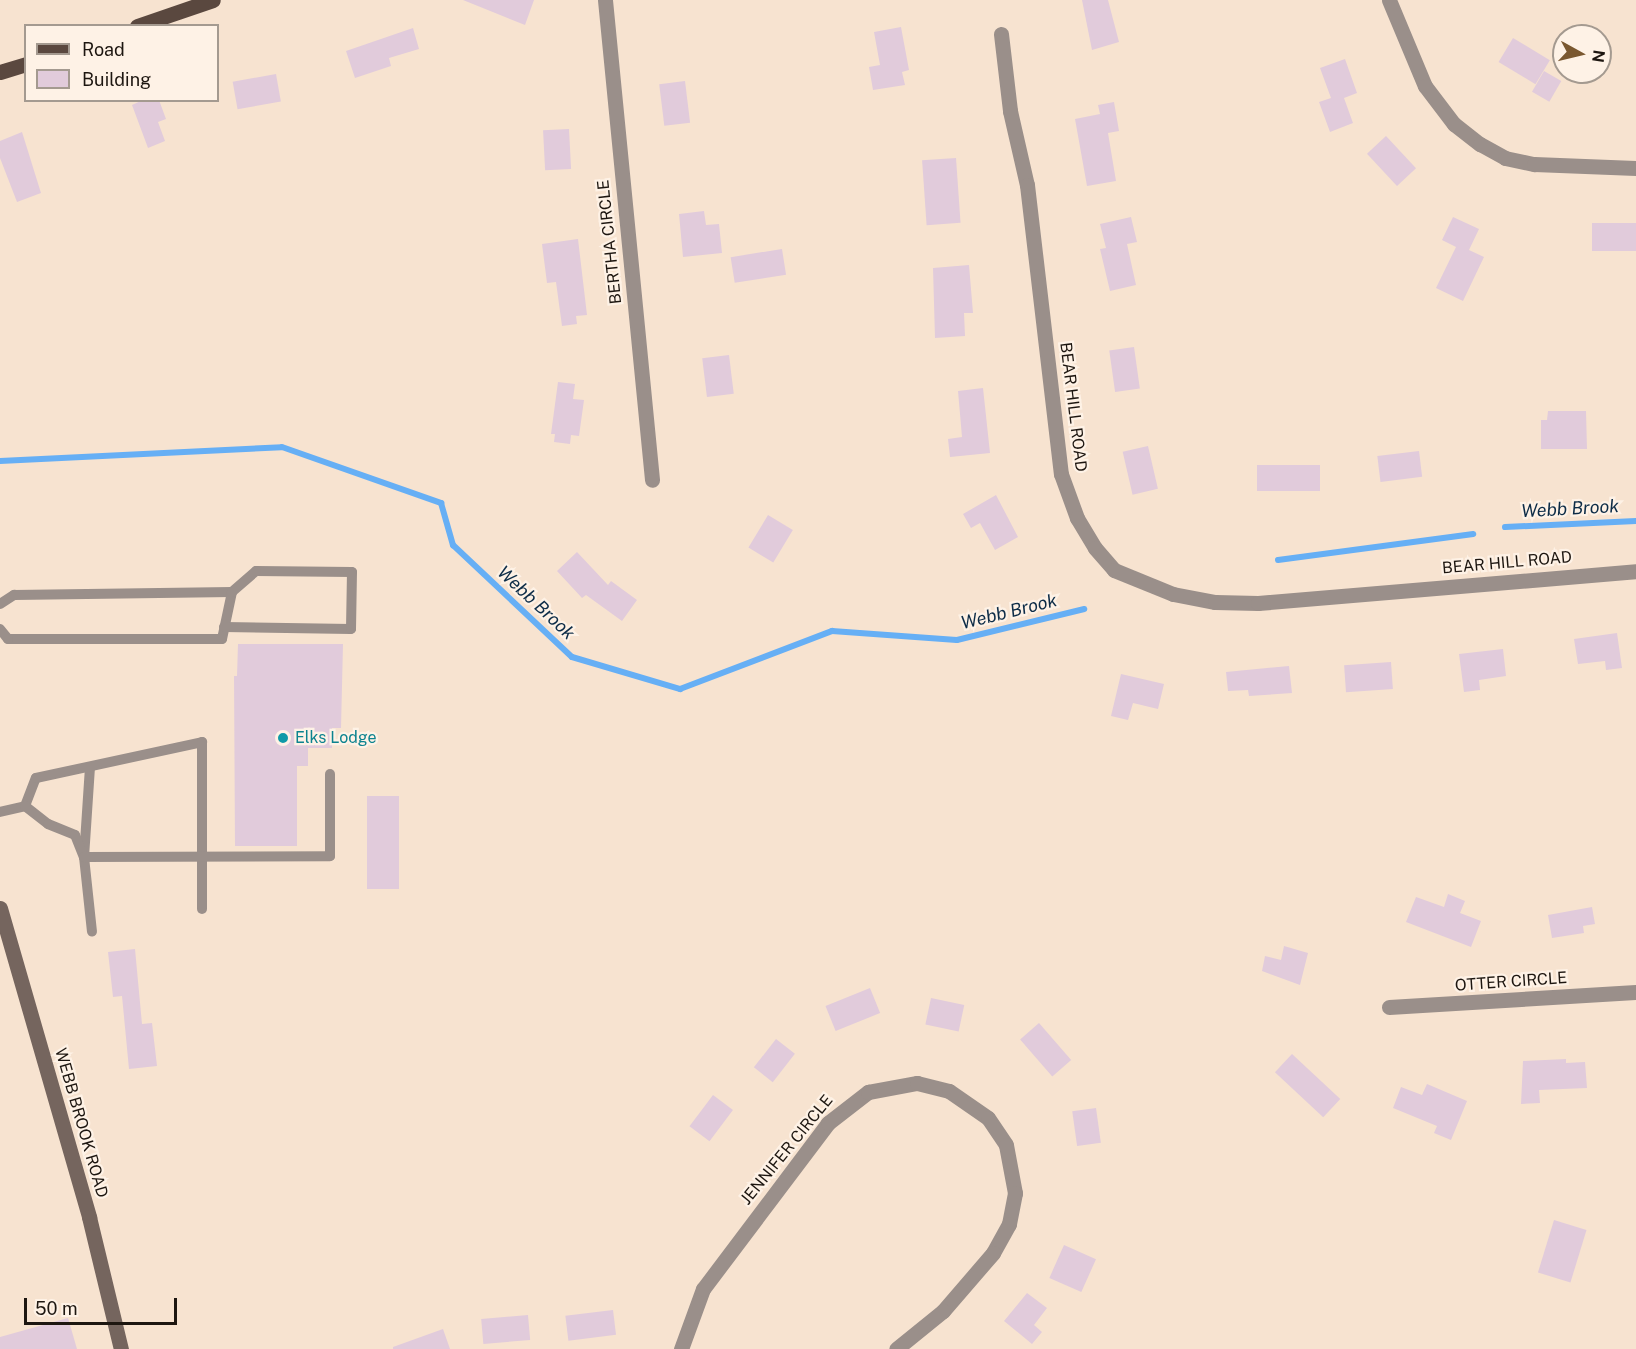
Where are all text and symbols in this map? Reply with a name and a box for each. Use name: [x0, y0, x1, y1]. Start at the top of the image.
legend: [24, 24, 219, 102]
north arrow: [1552, 24, 1612, 84]
text: Road: [82, 39, 125, 60]
text: N: [1588, 49, 1609, 64]
text: Building: [82, 69, 151, 90]
street label: BERTHA CIRCLE: [594, 179, 626, 305]
street label: BEAR HILL ROAD: [1056, 341, 1090, 473]
water label: Webb Brook: [1520, 496, 1620, 522]
street label: BEAR HILL ROAD: [1441, 548, 1573, 578]
water label: Webb Brook: [493, 562, 579, 644]
water label: Webb Brook: [959, 590, 1059, 634]
place label: Elks Lodge: [295, 728, 377, 748]
marker: Elks Lodge: [276, 731, 290, 745]
street label: OTTER CIRCLE: [1454, 969, 1568, 995]
street label: WEBB BROOK ROAD: [50, 1046, 112, 1200]
street label: JENNIFER CIRCLE: [737, 1091, 837, 1209]
scale bar: [27, 1286, 180, 1324]
text: 50 m: [35, 1298, 78, 1319]

